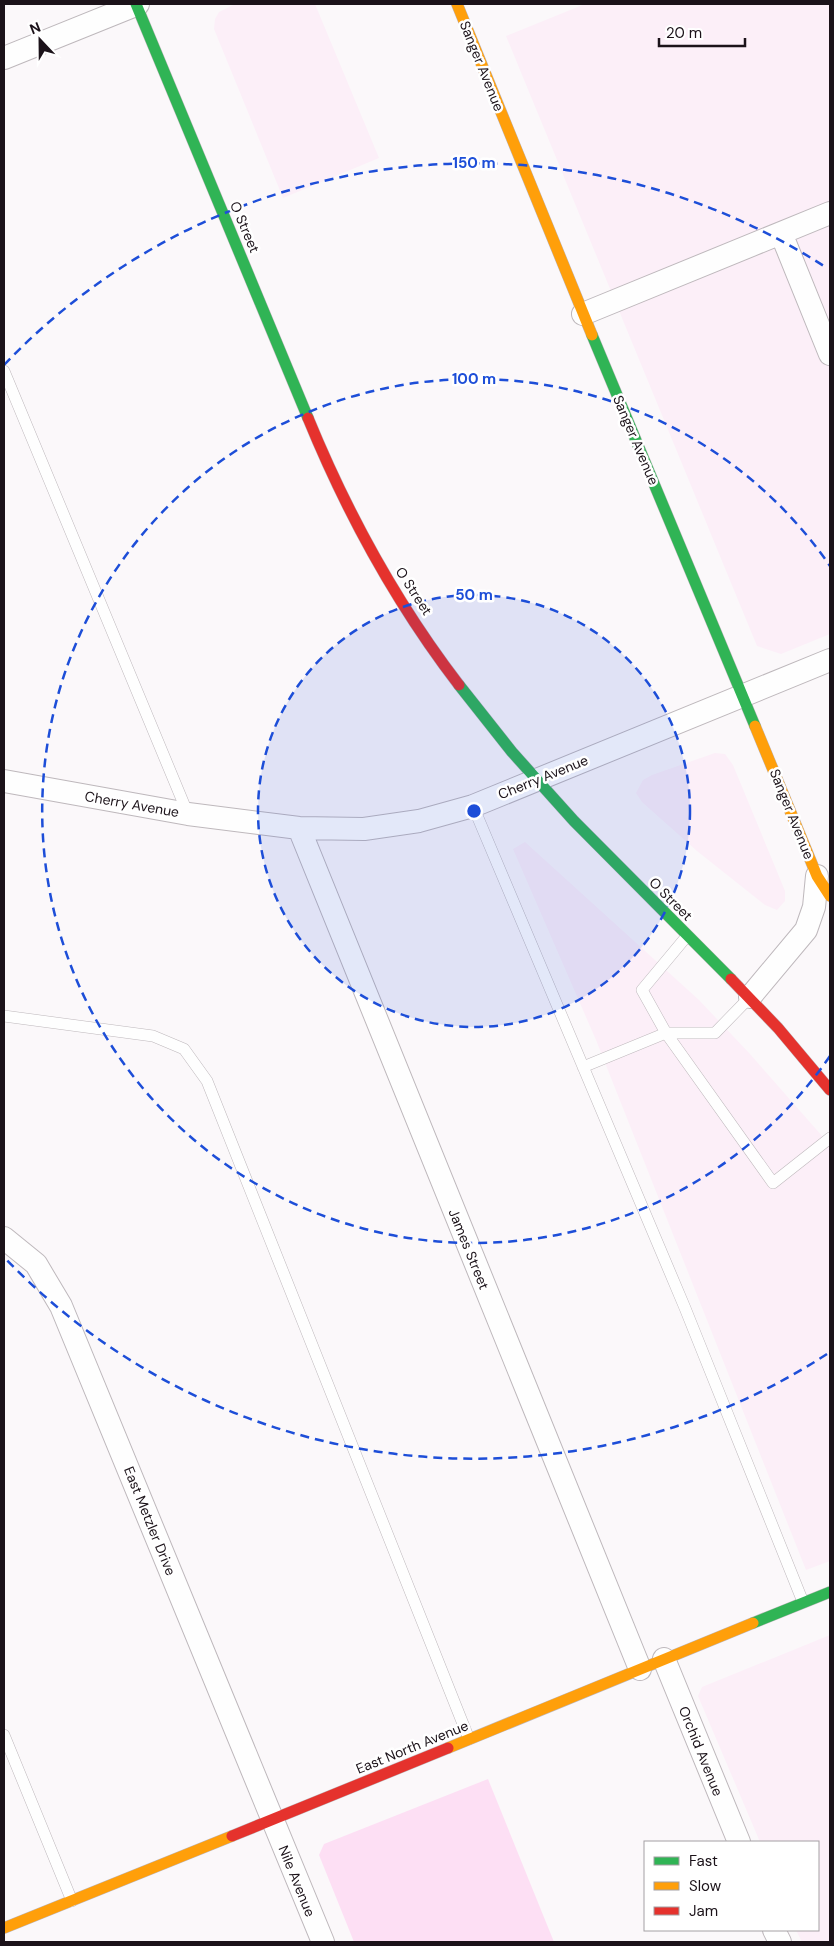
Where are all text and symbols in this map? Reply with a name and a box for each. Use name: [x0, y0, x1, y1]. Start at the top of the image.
north arrow: [15, 15, 65, 65]
scale bar: [659, 15, 745, 47]
text: N: [27, 18, 43, 38]
street label: Sanger Avenue: [456, 18, 508, 114]
text: 20 m: [666, 23, 702, 43]
text: 150 m: [453, 153, 496, 173]
street label: O Street: [226, 199, 264, 255]
text: 100 m: [452, 369, 496, 389]
street label: Sanger Avenue: [609, 392, 663, 488]
street label: O Street: [392, 563, 436, 619]
text: 50 m: [455, 585, 493, 605]
street label: Cherry Avenue: [495, 751, 591, 803]
street label: Sanger Avenue: [766, 766, 818, 862]
street label: Cherry Avenue: [83, 787, 181, 821]
centre of rings: [465, 802, 483, 820]
street label: O Street: [645, 873, 697, 925]
street label: James Street: [445, 1206, 493, 1292]
street label: East Metzler Drive: [120, 1464, 180, 1578]
street label: Orchid Avenue: [675, 1703, 727, 1799]
street label: East North Avenue: [353, 1716, 471, 1778]
legend: [644, 1841, 819, 1931]
street label: Nile Avenue: [275, 1843, 319, 1919]
text: Fast: [689, 1851, 718, 1871]
text: Slow: [689, 1876, 722, 1896]
text: Jam: [689, 1901, 718, 1921]

